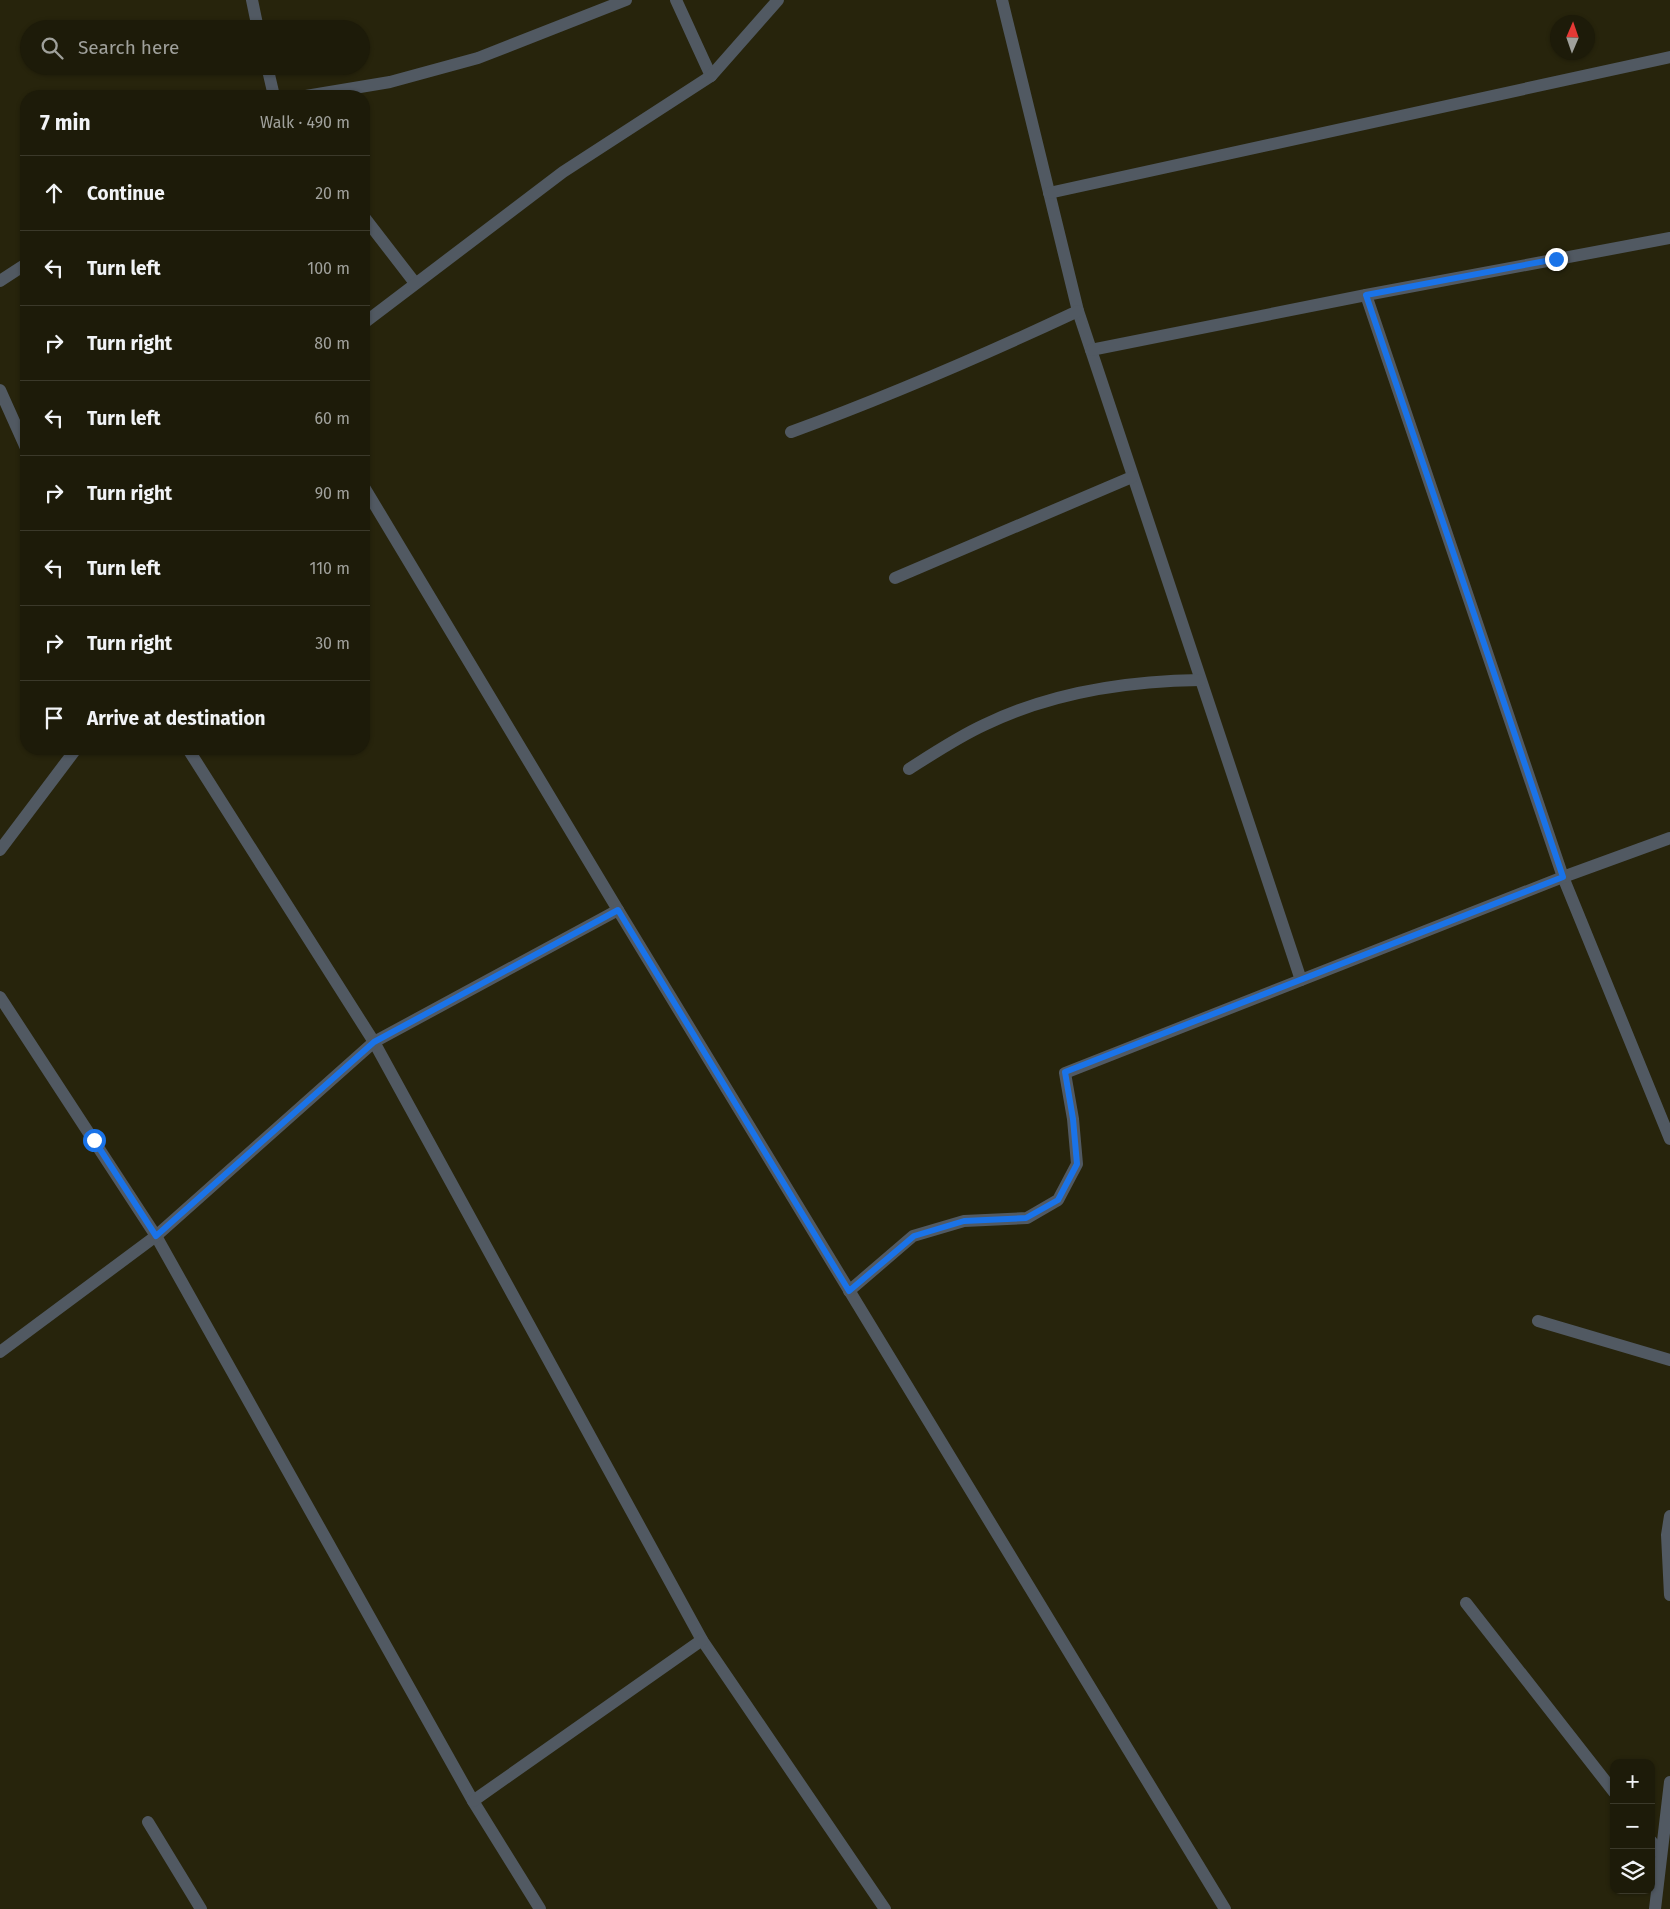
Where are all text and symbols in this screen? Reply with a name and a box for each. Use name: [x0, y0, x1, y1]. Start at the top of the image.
north arrow: [1550, 15, 1595, 60]
search box: [20, 20, 370, 75]
icon: search: [38, 34, 66, 62]
text: Search here: [78, 36, 179, 59]
text: 7 min: [40, 110, 91, 136]
text: Walk · 490 m: [260, 113, 350, 132]
icon: ahead: [40, 179, 68, 207]
text: Continue: [87, 182, 165, 205]
text: 20 m: [315, 184, 350, 203]
route end: [1545, 248, 1568, 271]
icon: left: [40, 254, 68, 282]
text: Turn left: [87, 257, 161, 280]
text: 100 m: [307, 259, 350, 278]
icon: right: [40, 329, 68, 357]
text: Turn right: [87, 332, 172, 355]
text: 80 m: [314, 334, 350, 353]
icon: left: [40, 404, 68, 432]
text: Turn left: [87, 407, 161, 430]
text: 60 m: [315, 409, 350, 428]
icon: right: [40, 479, 68, 507]
text: Turn right: [87, 482, 172, 505]
text: 90 m: [315, 484, 350, 503]
icon: left: [40, 554, 68, 582]
text: Turn left: [87, 557, 161, 580]
text: 110 m: [309, 559, 350, 578]
icon: right: [40, 629, 68, 657]
text: Turn right: [87, 632, 172, 655]
text: 30 m: [315, 634, 350, 653]
icon: arrive: [40, 704, 68, 732]
text: Arrive at destination: [87, 707, 266, 730]
route start: [83, 1129, 106, 1152]
map controls: [1610, 1759, 1655, 1894]
button: +: [1610, 1759, 1655, 1804]
button: −: [1610, 1804, 1655, 1849]
button: layers: [1610, 1849, 1655, 1894]

